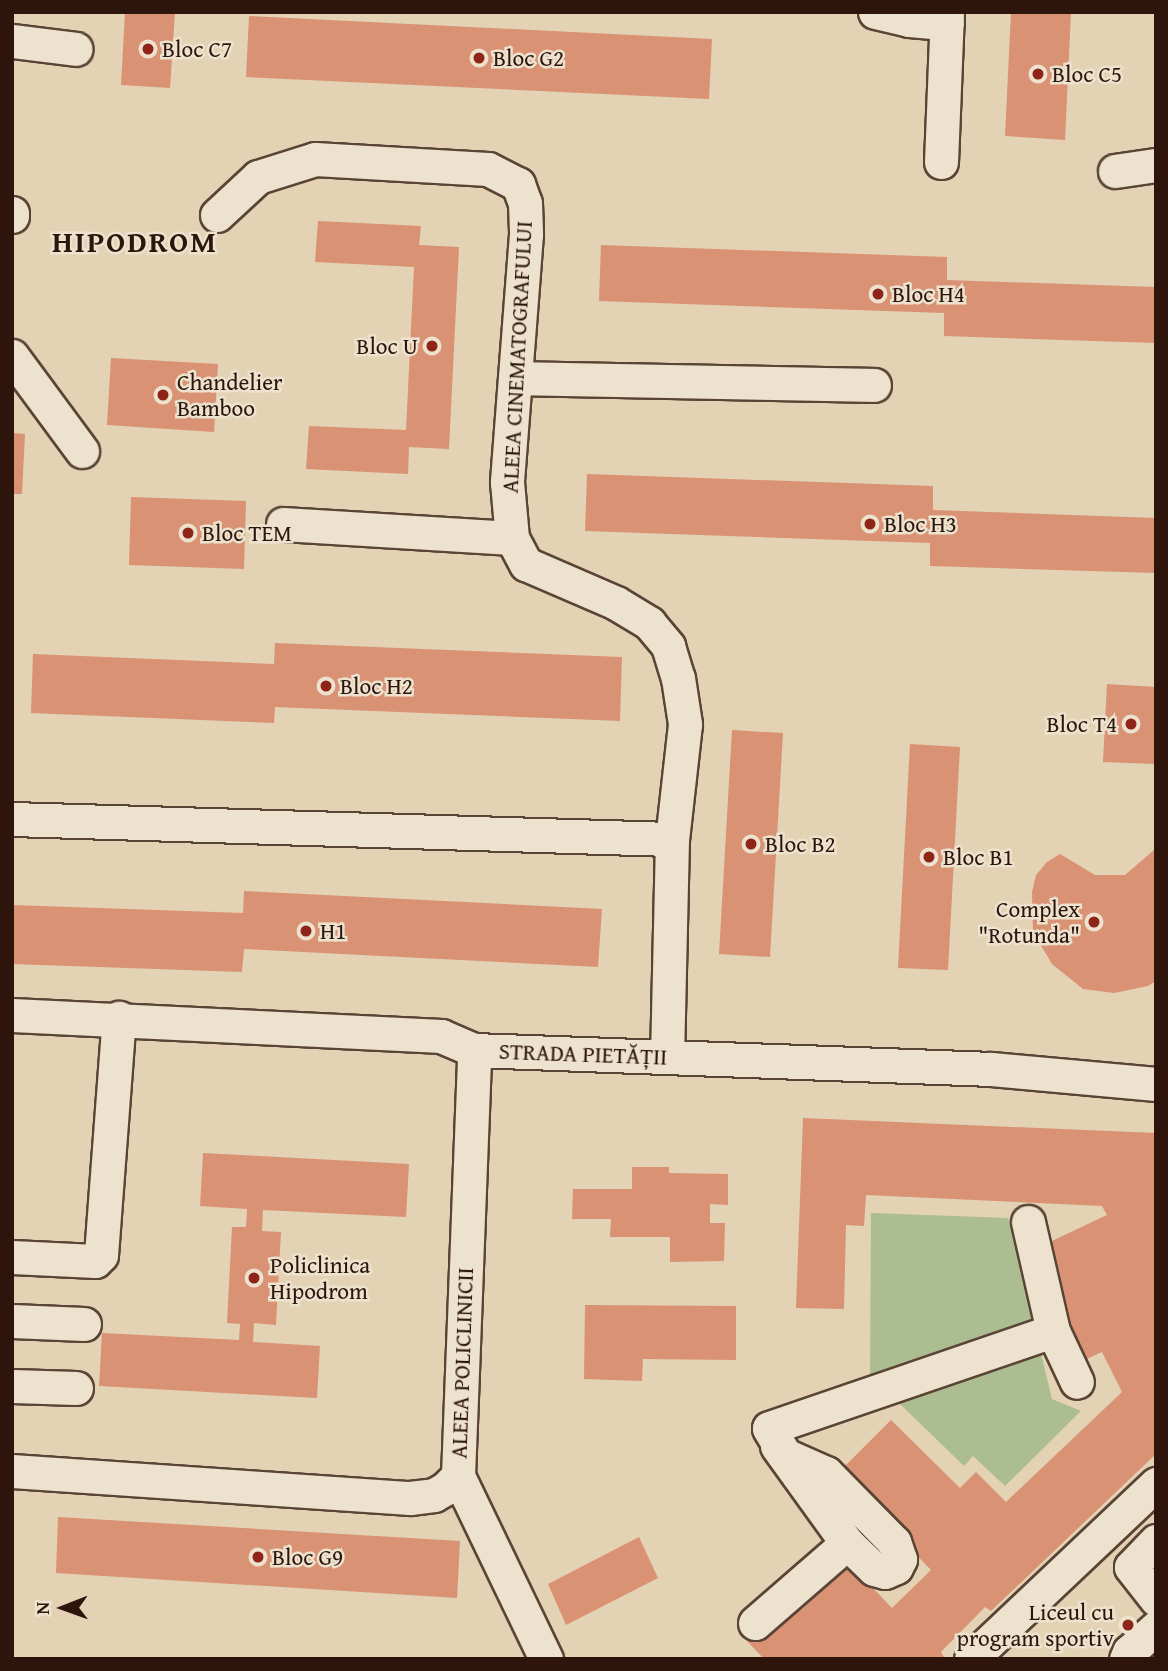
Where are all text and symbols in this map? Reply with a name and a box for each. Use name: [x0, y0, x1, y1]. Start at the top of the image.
place label: Bloc C7: [162, 35, 232, 63]
marker: Bloc C7: [140, 41, 156, 57]
place label: Bloc G2: [493, 44, 564, 72]
marker: Bloc G2: [471, 50, 487, 66]
place label: Bloc C5: [1052, 60, 1122, 88]
marker: Bloc C5: [1030, 66, 1046, 82]
street label: ALEEA CINEMATOGRAFULUI: [496, 220, 538, 494]
district label: HIPODROM: [53, 223, 217, 259]
place label: Bloc H4: [892, 280, 965, 308]
marker: Bloc H4: [870, 286, 886, 302]
place label: Bloc U: [356, 332, 418, 360]
marker: Bloc U: [424, 338, 440, 354]
place label: Chandelier Bamboo: [177, 368, 282, 422]
marker: Chandelier Bamboo: [155, 387, 171, 403]
place label: Bloc H3: [884, 510, 957, 538]
marker: Bloc H3: [862, 516, 878, 532]
place label: Bloc TEM: [202, 519, 292, 547]
marker: Bloc TEM: [180, 525, 196, 541]
place label: Bloc H2: [340, 672, 413, 700]
marker: Bloc H2: [318, 678, 334, 694]
place label: Bloc T4: [1047, 710, 1117, 738]
marker: Bloc T4: [1123, 716, 1139, 732]
place label: Bloc B2: [765, 830, 836, 858]
marker: Bloc B2: [743, 836, 759, 852]
place label: Bloc B1: [943, 843, 1014, 871]
marker: Bloc B1: [921, 849, 937, 865]
place label: Complex "Rotunda": [978, 895, 1080, 949]
marker: Complex "Rotunda": [1086, 914, 1102, 930]
place label: H1: [320, 917, 346, 945]
marker: H1: [298, 923, 314, 939]
street label: STRADA PIETĂȚII: [498, 1037, 668, 1071]
place label: Policlinica Hipodrom: [270, 1251, 370, 1305]
street label: ALEEA POLICLINICII: [445, 1267, 479, 1459]
marker: Policlinica Hipodrom: [244, 1268, 264, 1288]
place label: Bloc G9: [272, 1543, 343, 1571]
marker: Bloc G9: [250, 1549, 266, 1565]
north arrow: [28, 1573, 98, 1643]
place label: Liceul cu program sportiv: [957, 1598, 1114, 1652]
text: N: [28, 1602, 56, 1615]
marker: Liceul cu program sportiv: [1120, 1617, 1136, 1633]

